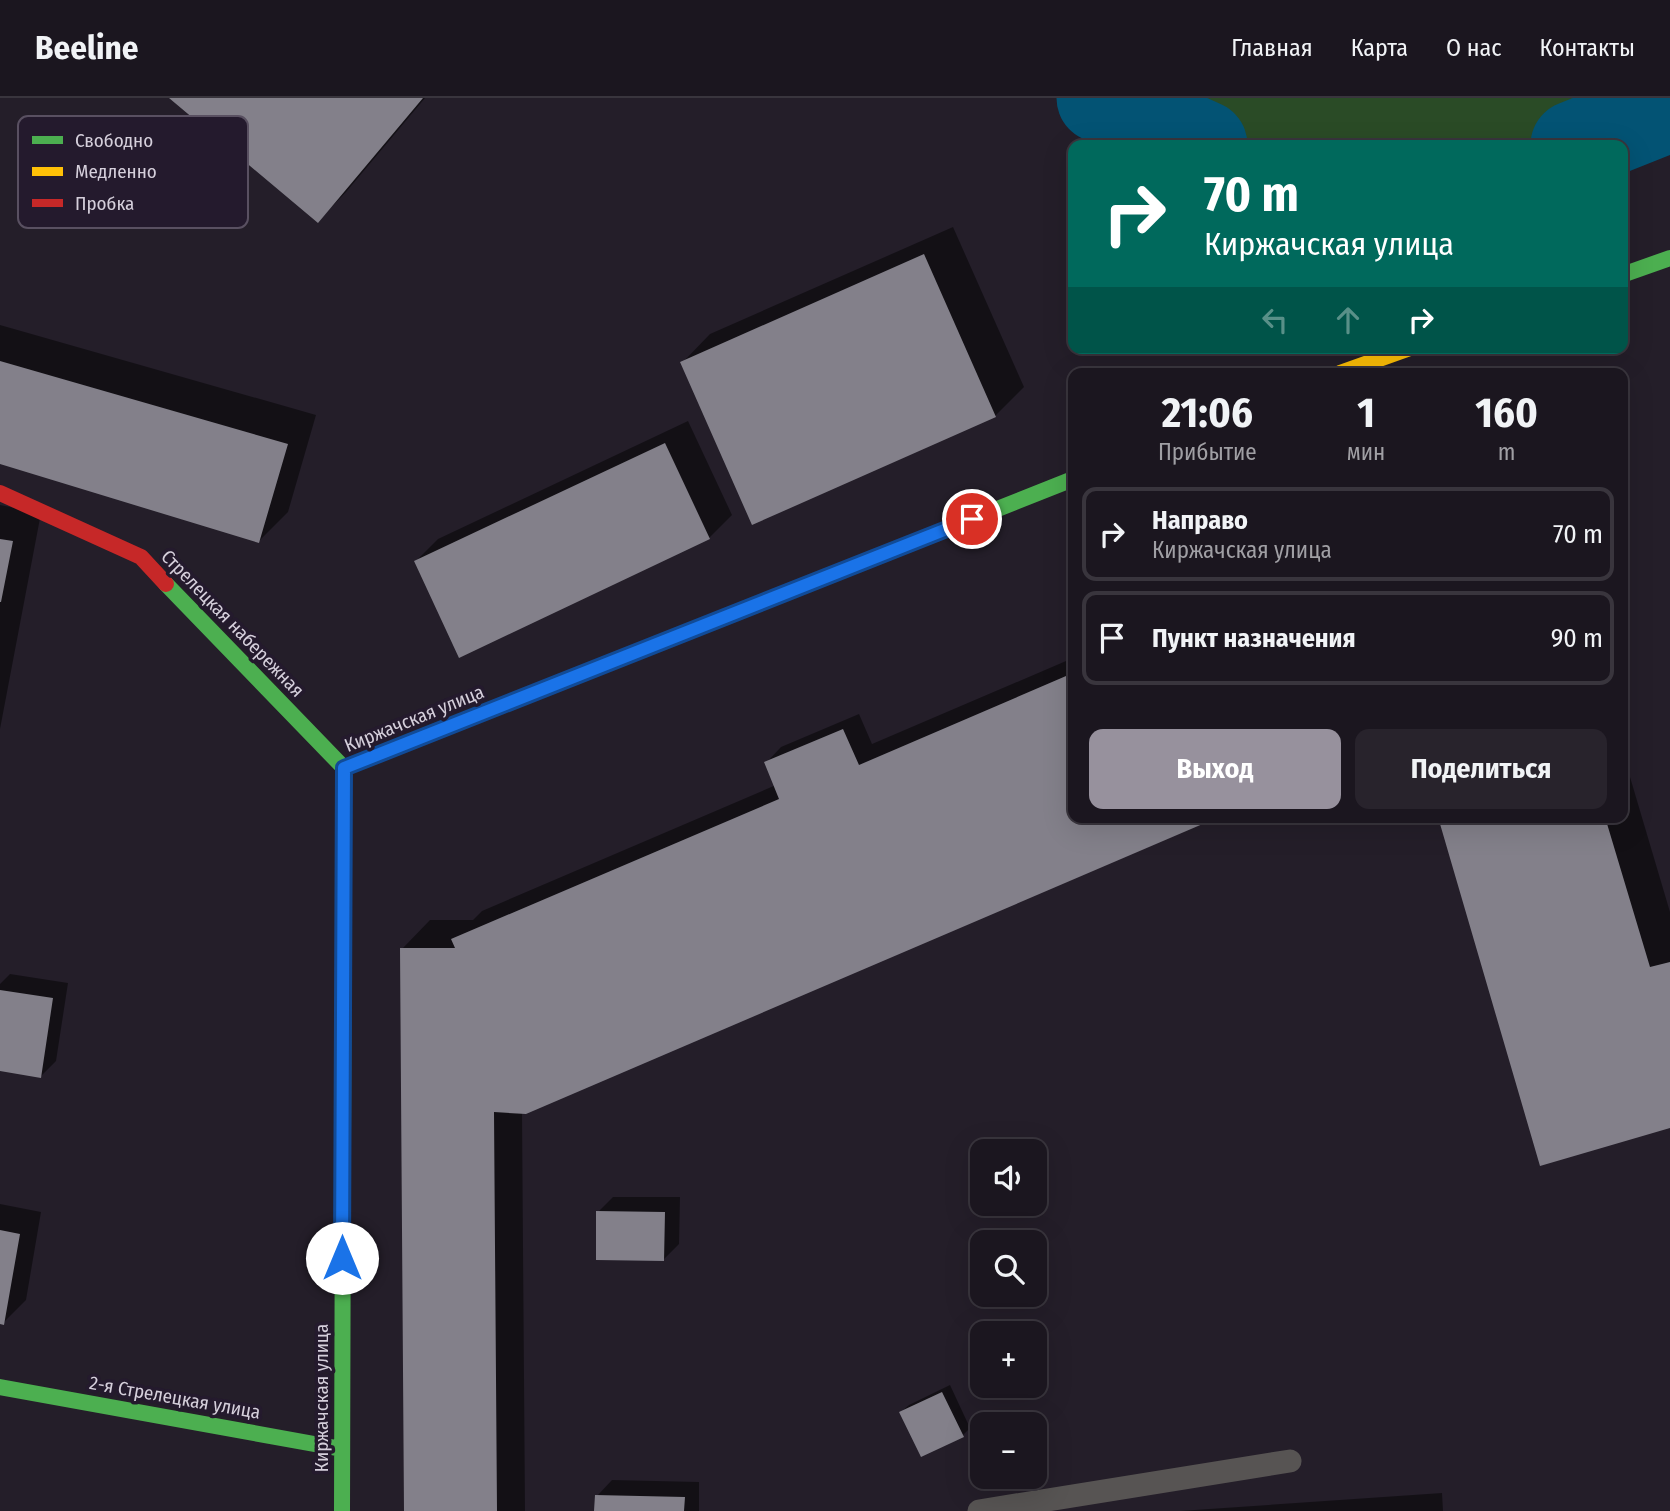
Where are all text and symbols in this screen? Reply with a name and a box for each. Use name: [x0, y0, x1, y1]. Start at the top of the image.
text: Beeline: [35, 28, 139, 68]
text: Главная: [1231, 34, 1313, 62]
text: Карта: [1351, 34, 1408, 62]
text: О нас: [1446, 34, 1501, 62]
text: Контакты: [1539, 34, 1635, 62]
legend: [18, 116, 248, 228]
text: Свободно: [75, 129, 153, 152]
text: Медленно: [75, 160, 157, 183]
text: 70 m: [1204, 165, 1299, 224]
icon: right: [1089, 168, 1180, 259]
text: Пробка: [75, 192, 134, 215]
text: Киржачская улица: [1204, 225, 1454, 263]
icon: left: [1256, 301, 1294, 339]
icon: ahead: [1329, 301, 1367, 339]
icon: right: [1402, 301, 1440, 339]
text: 21:06: [1162, 388, 1253, 438]
text: 1: [1357, 388, 1375, 438]
text: 160: [1475, 388, 1538, 438]
text: Прибытие: [1158, 438, 1257, 466]
text: мин: [1347, 438, 1385, 466]
text: m: [1498, 438, 1515, 466]
pin: [942, 489, 1002, 549]
icon: arrive: [953, 500, 991, 538]
text: Направо: [1152, 505, 1248, 536]
icon: right: [1093, 515, 1131, 553]
text: 70 m: [1553, 519, 1603, 550]
text: Киржачская улица: [1152, 536, 1332, 564]
street label: Стрелецкая набережная: [156, 545, 309, 702]
icon: arrive: [1093, 619, 1131, 657]
text: Пункт назначения: [1152, 623, 1356, 654]
text: 90 m: [1551, 623, 1603, 654]
street label: Киржачская улица: [341, 680, 487, 757]
button: Выход: [1089, 729, 1341, 809]
button: Поделиться: [1355, 729, 1607, 809]
map controls: [970, 1139, 1047, 1489]
button: sound: [970, 1139, 1047, 1216]
position arrow: [305, 1221, 379, 1295]
button: search: [970, 1230, 1047, 1307]
button: +: [970, 1321, 1047, 1398]
street label: Киржачская улица: [310, 1324, 333, 1472]
street label: 2-я Стрелецкая улица: [88, 1371, 262, 1424]
button: −: [970, 1412, 1047, 1489]

